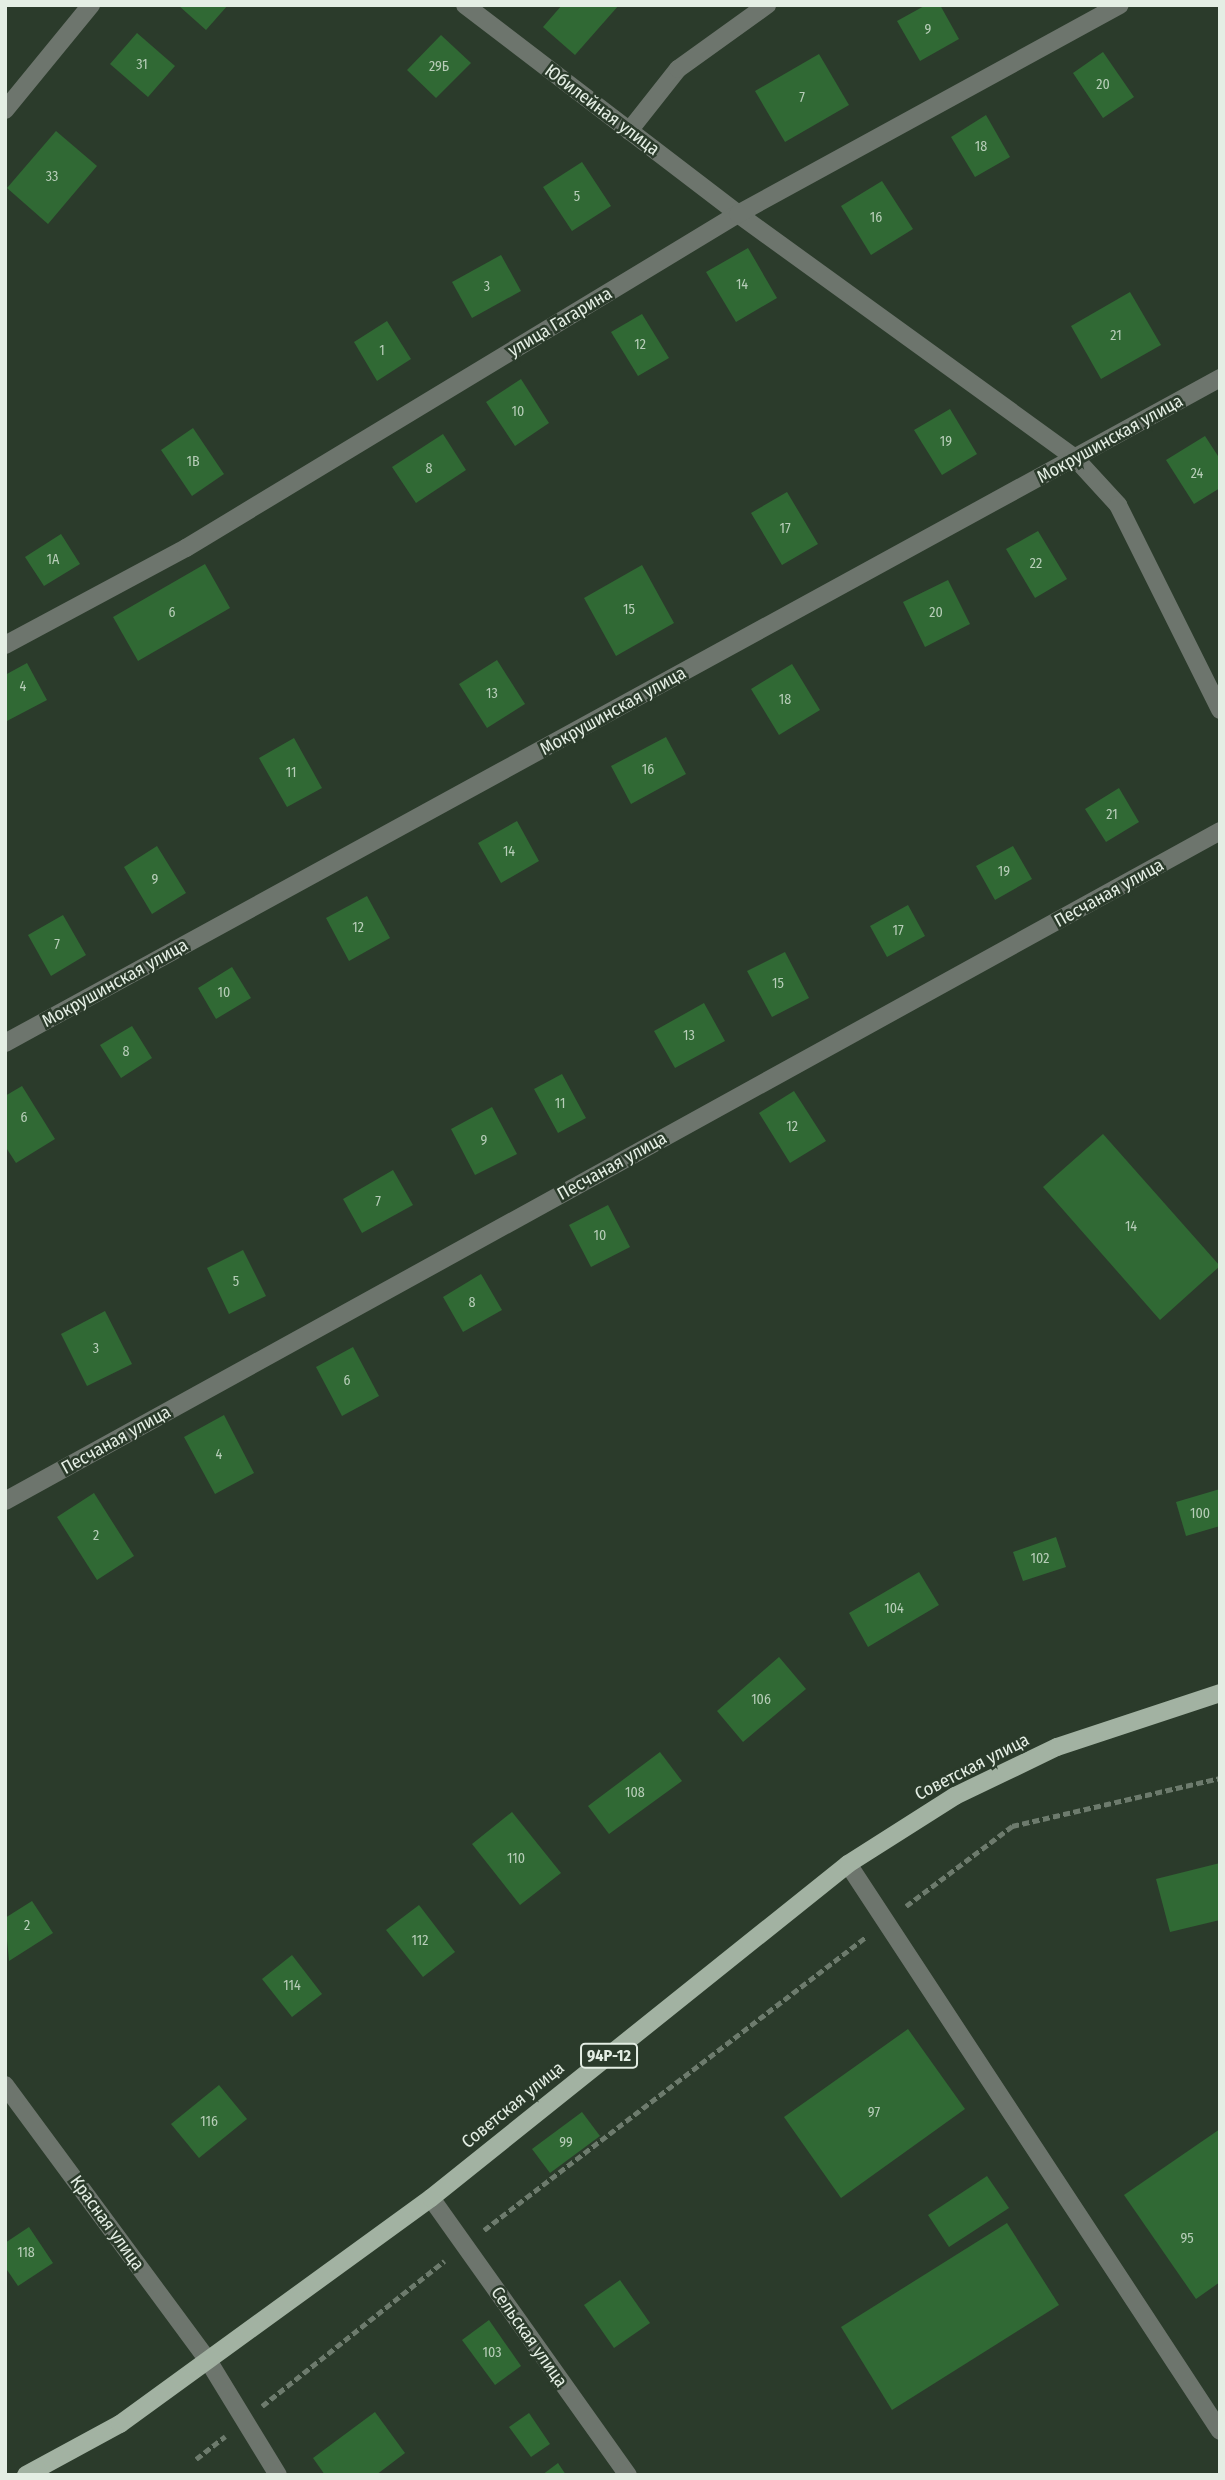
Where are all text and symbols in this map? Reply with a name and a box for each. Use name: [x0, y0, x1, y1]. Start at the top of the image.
house number: 9: [925, 22, 931, 38]
house number: 31: [136, 57, 148, 73]
house number: 29Б: [429, 59, 449, 75]
street label: Юбилейная улица: [540, 60, 664, 160]
house number: 20: [1096, 77, 1110, 93]
house number: 7: [799, 90, 805, 106]
house number: 18: [975, 139, 987, 155]
house number: 33: [46, 169, 58, 185]
house number: 5: [574, 189, 580, 205]
house number: 16: [870, 210, 882, 226]
house number: 14: [736, 277, 748, 293]
house number: 3: [484, 279, 490, 295]
street label: улица Гагарина: [504, 283, 616, 361]
house number: 21: [1110, 328, 1122, 344]
house number: 12: [634, 337, 646, 353]
house number: 1: [379, 343, 385, 359]
street label: Мокрушинская улица: [1033, 390, 1187, 488]
house number: 10: [512, 404, 524, 420]
house number: 19: [940, 434, 952, 450]
house number: 1В: [186, 454, 200, 470]
house number: 8: [426, 461, 432, 477]
house number: 24: [1191, 466, 1203, 482]
house number: 17: [779, 521, 791, 537]
house number: 1А: [47, 552, 59, 568]
house number: 22: [1030, 556, 1042, 572]
house number: 15: [623, 602, 635, 618]
house number: 6: [169, 605, 175, 621]
house number: 20: [929, 605, 943, 621]
street label: Мокрушинская улица: [536, 662, 690, 760]
house number: 4: [20, 679, 26, 695]
house number: 13: [486, 686, 498, 702]
house number: 18: [779, 692, 791, 708]
house number: 16: [642, 762, 654, 778]
house number: 11: [286, 765, 296, 781]
house number: 21: [1106, 807, 1118, 823]
house number: 14: [503, 844, 515, 860]
street label: Песчаная улица: [1051, 854, 1167, 932]
house number: 19: [998, 864, 1010, 880]
house number: 9: [152, 872, 158, 888]
house number: 12: [352, 920, 364, 936]
house number: 17: [892, 923, 904, 939]
street label: Мокрушинская улица: [38, 934, 192, 1032]
house number: 7: [54, 937, 60, 953]
house number: 15: [772, 976, 784, 992]
house number: 10: [218, 985, 230, 1001]
house number: 13: [683, 1028, 695, 1044]
house number: 8: [123, 1044, 129, 1060]
house number: 11: [555, 1096, 565, 1112]
house number: 6: [21, 1110, 27, 1126]
house number: 12: [786, 1119, 798, 1135]
street label: Песчаная улица: [554, 1127, 670, 1205]
house number: 9: [481, 1133, 487, 1149]
house number: 7: [375, 1194, 381, 1210]
house number: 14: [1125, 1219, 1137, 1235]
house number: 10: [594, 1228, 606, 1244]
house number: 5: [233, 1274, 239, 1290]
house number: 8: [469, 1295, 475, 1311]
house number: 3: [93, 1341, 99, 1357]
house number: 6: [344, 1373, 350, 1389]
street label: Песчаная улица: [58, 1401, 174, 1479]
house number: 4: [216, 1447, 222, 1463]
house number: 100: [1190, 1506, 1210, 1522]
house number: 2: [93, 1528, 99, 1544]
house number: 102: [1031, 1551, 1049, 1567]
house number: 104: [884, 1601, 904, 1617]
house number: 106: [751, 1692, 771, 1708]
street label: Советская улица: [911, 1729, 1033, 1805]
house number: 108: [625, 1785, 645, 1801]
house number: 110: [507, 1851, 525, 1867]
house number: 2: [24, 1918, 30, 1934]
house number: 112: [412, 1933, 428, 1949]
house number: 114: [283, 1978, 301, 1994]
road number: 94Р-12: [579, 2044, 639, 2068]
street label: Советская улица: [457, 2057, 569, 2153]
house number: 97: [868, 2105, 880, 2121]
house number: 116: [200, 2114, 218, 2130]
house number: 99: [559, 2135, 573, 2151]
street label: Красная улица: [65, 2171, 149, 2275]
house number: 95: [1180, 2231, 1194, 2247]
house number: 118: [17, 2245, 35, 2261]
street label: Сельская улица: [486, 2282, 572, 2392]
house number: 103: [483, 2345, 501, 2361]

